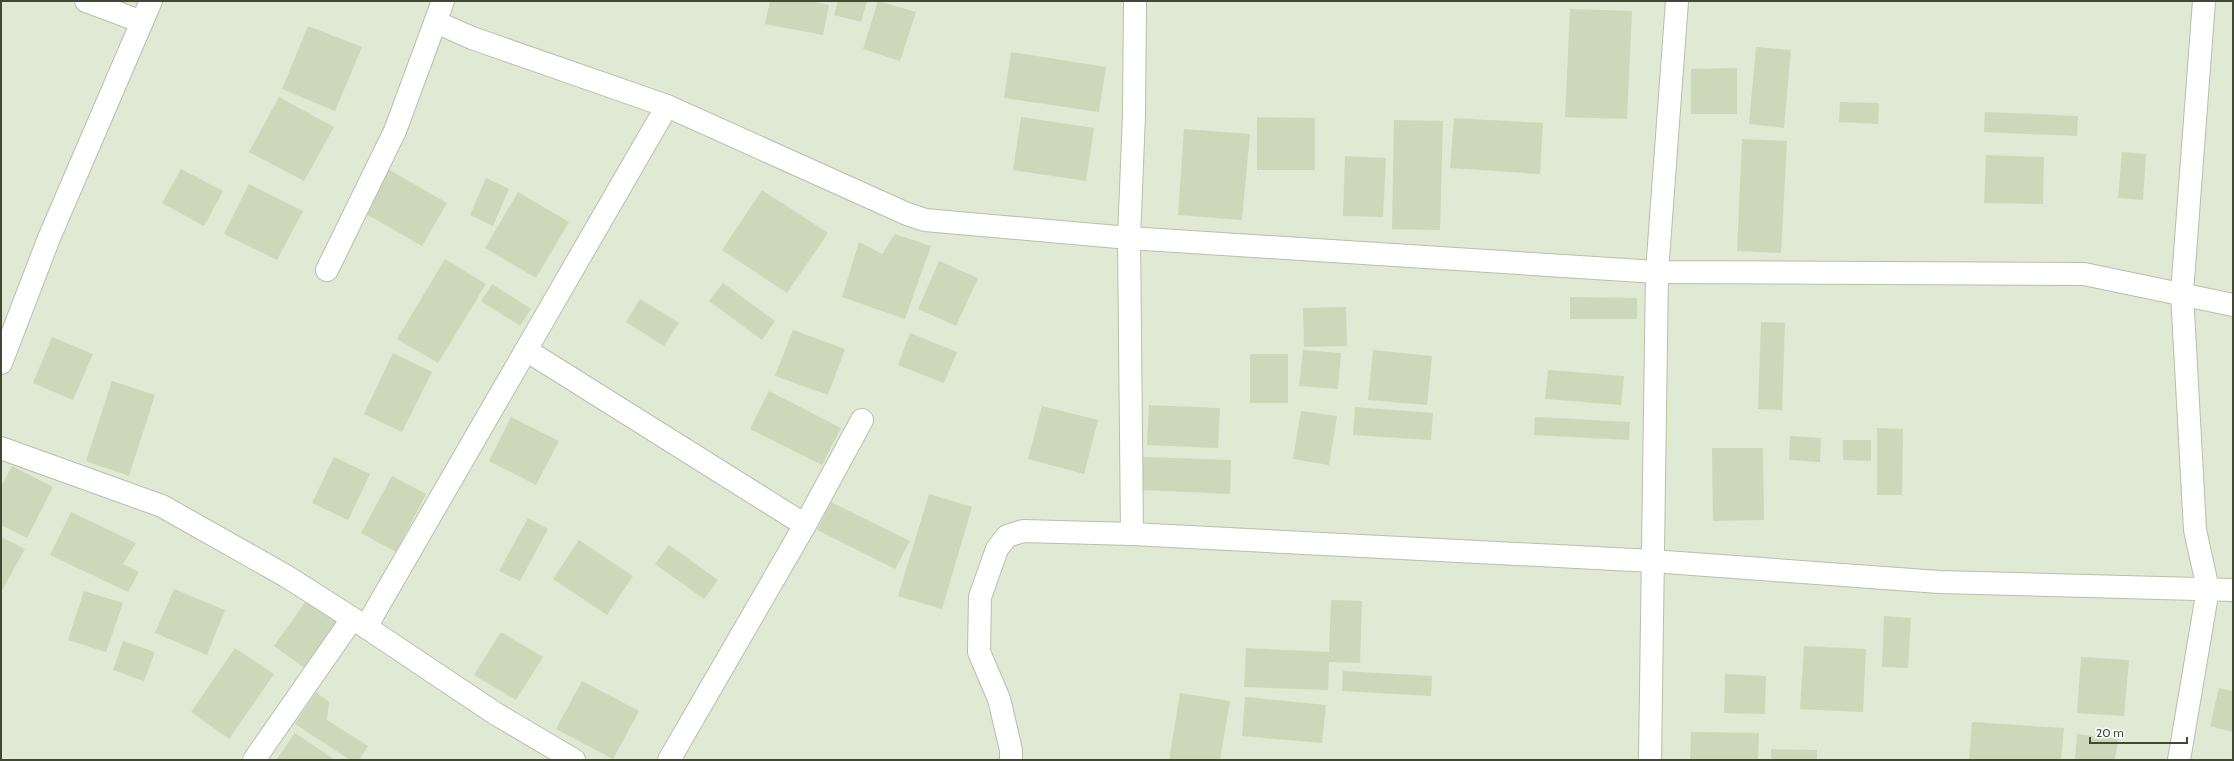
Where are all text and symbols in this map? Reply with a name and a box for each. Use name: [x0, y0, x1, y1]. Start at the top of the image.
scale bar: [2090, 719, 2187, 745]
text: 20 m: [2096, 725, 2124, 740]

